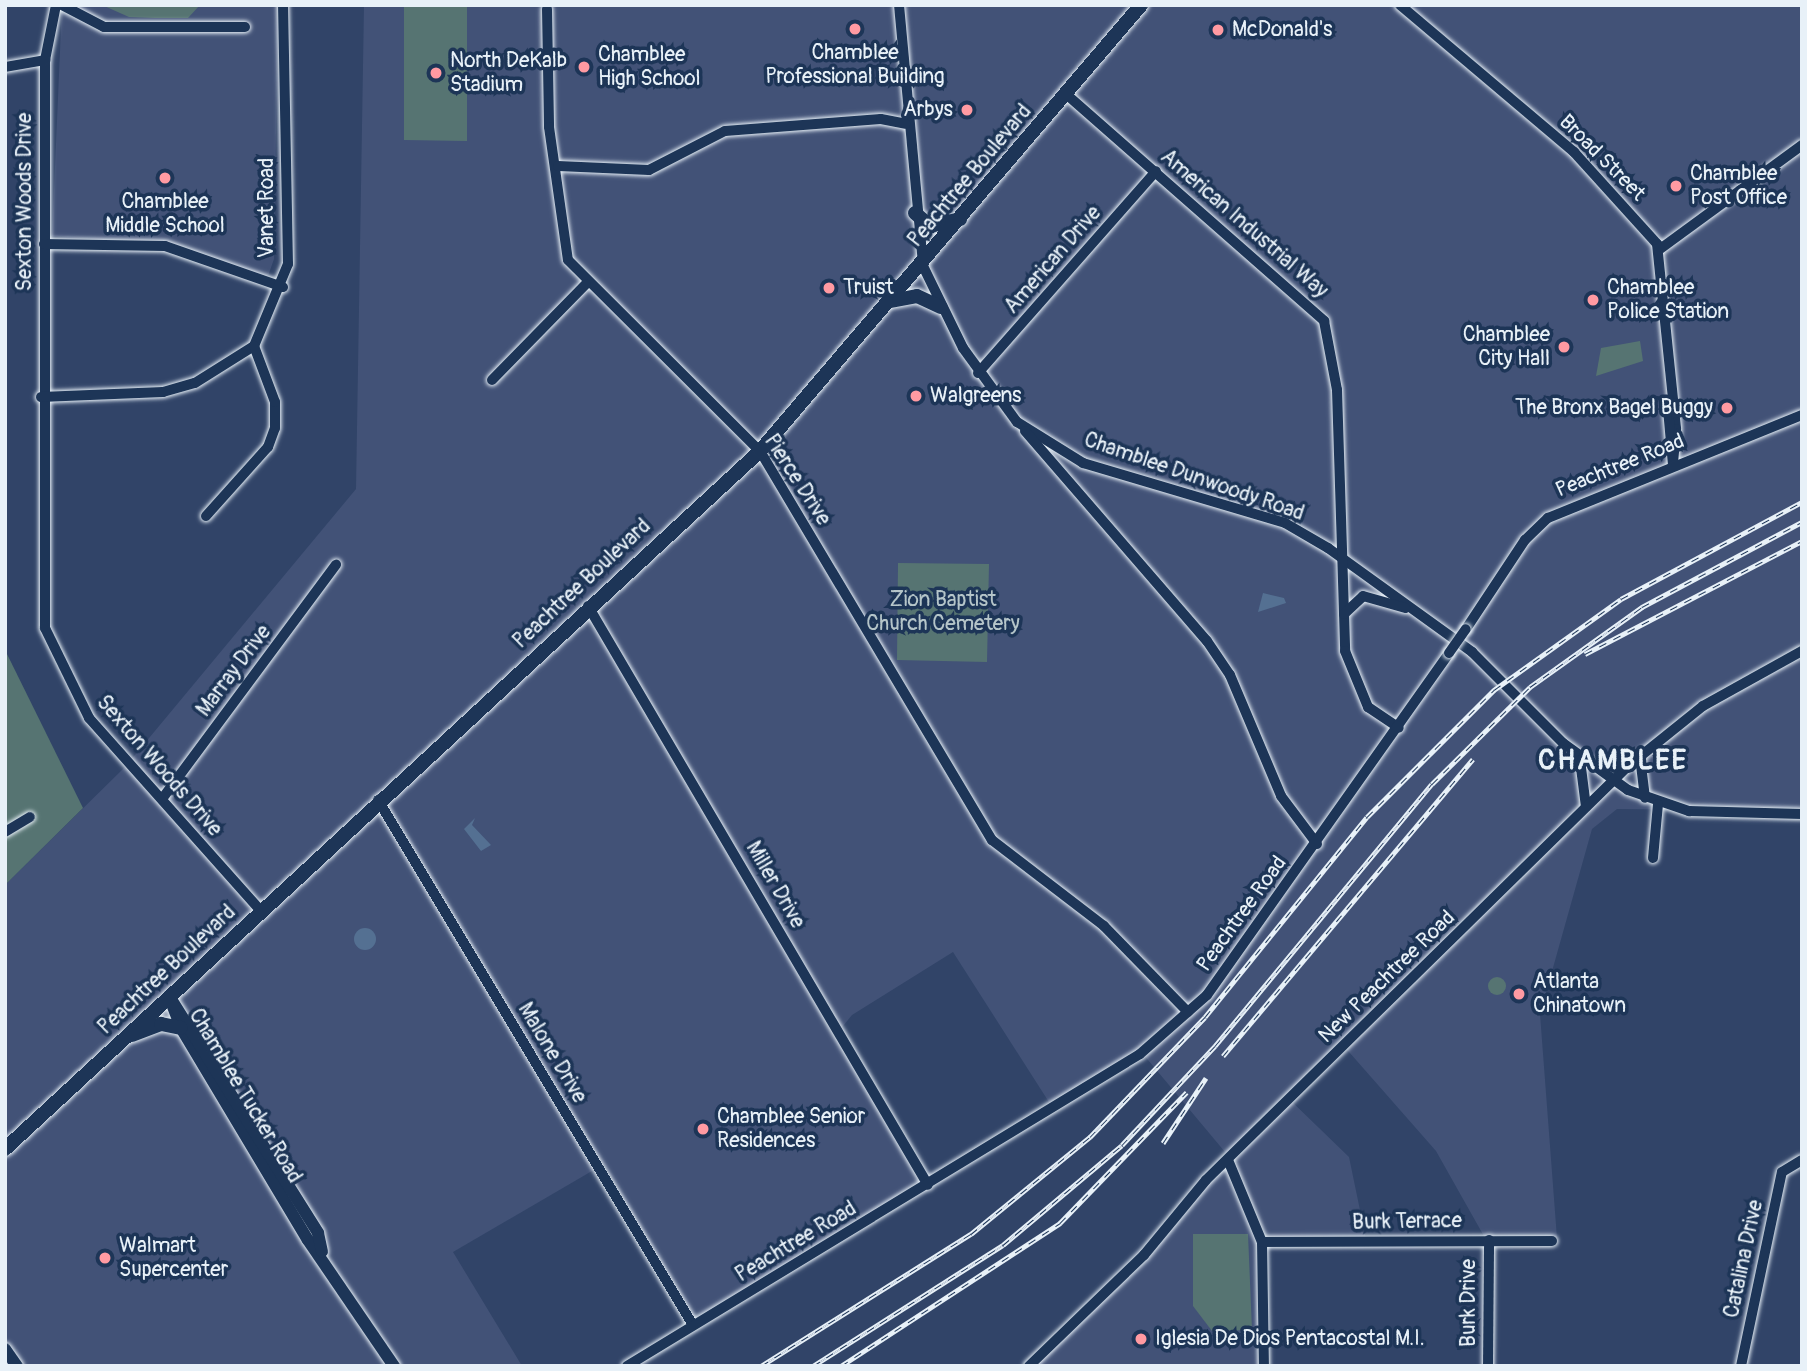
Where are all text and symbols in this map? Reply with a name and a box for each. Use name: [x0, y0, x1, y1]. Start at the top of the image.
place label: McDonald's: [1232, 17, 1333, 43]
marker: Chamblee Professional Building: [847, 21, 863, 37]
marker: McDonald's: [1210, 22, 1226, 38]
place label: Chamblee Professional Building: [765, 40, 945, 90]
place label: Chamblee High School: [598, 42, 701, 92]
place label: North DeKalb Stadium: [450, 48, 567, 98]
marker: Chamblee High School: [576, 59, 592, 75]
marker: North DeKalb Stadium: [428, 65, 444, 81]
place label: Arbys: [903, 97, 953, 123]
street label: Peachtree Boulevard: [903, 99, 1037, 253]
marker: Arbys: [959, 102, 975, 118]
street label: Broad Street: [1554, 110, 1650, 206]
street label: Sexton Woods Drive: [12, 113, 38, 291]
street label: American Industrial Way: [1155, 144, 1333, 304]
street label: Vanet Road: [254, 158, 280, 258]
place label: Chamblee Post Office: [1690, 161, 1787, 211]
marker: Chamblee Middle School: [157, 170, 173, 186]
marker: Chamblee Post Office: [1668, 178, 1684, 194]
place label: Chamblee Middle School: [105, 189, 225, 239]
street label: American Drive: [999, 201, 1107, 319]
place label: Truist: [843, 275, 894, 301]
place label: Chamblee Police Station: [1607, 275, 1729, 325]
marker: Truist: [821, 280, 837, 296]
marker: Chamblee Police Station: [1585, 292, 1601, 308]
place label: Chamblee City Hall: [1463, 322, 1550, 372]
marker: Chamblee City Hall: [1556, 339, 1572, 355]
place label: Walgreens: [930, 383, 1021, 409]
marker: Walgreens: [908, 388, 924, 404]
place label: The Bronx Bagel Buggy: [1515, 395, 1713, 421]
marker: The Bronx Bagel Buggy: [1719, 400, 1735, 416]
street label: Chamblee Dunwoody Road: [1081, 427, 1307, 527]
street label: Peachtree Road: [1552, 429, 1688, 503]
street label: Pierce Drive: [758, 430, 836, 530]
street label: Peachtree Boulevard: [508, 514, 656, 654]
park label: Zion Baptist Church Cemetery: [866, 587, 1020, 637]
street label: Marray Drive: [191, 620, 277, 722]
street label: Sexton Woods Drive: [91, 690, 227, 842]
district label: CHAMBLEE: [1539, 744, 1687, 778]
street label: Miller Drive: [740, 837, 810, 933]
street label: Peachtree Road: [1192, 851, 1292, 977]
street label: Peachtree Boulevard: [93, 900, 241, 1040]
street label: New Peachtree Road: [1314, 905, 1460, 1049]
place label: Atlanta Chinatown: [1533, 969, 1626, 1019]
marker: Atlanta Chinatown: [1511, 986, 1527, 1002]
street label: Malone Drive: [512, 998, 592, 1108]
street label: Chamblee Tucker Road: [183, 1004, 307, 1188]
place label: Chamblee Senior Residences: [717, 1104, 865, 1154]
marker: Chamblee Senior Residences: [695, 1121, 711, 1137]
street label: Peachtree Road: [731, 1196, 861, 1288]
street label: Catalina Drive: [1719, 1198, 1769, 1320]
street label: Burk Terrace: [1352, 1208, 1462, 1236]
place label: Walmart Supercenter: [119, 1233, 228, 1283]
marker: Walmart Supercenter: [97, 1250, 113, 1266]
street label: Burk Drive: [1456, 1259, 1482, 1347]
place label: Iglesia De Dios Pentacostal M.I.: [1155, 1326, 1425, 1352]
marker: Iglesia De Dios Pentacostal M.I.: [1133, 1331, 1149, 1347]

